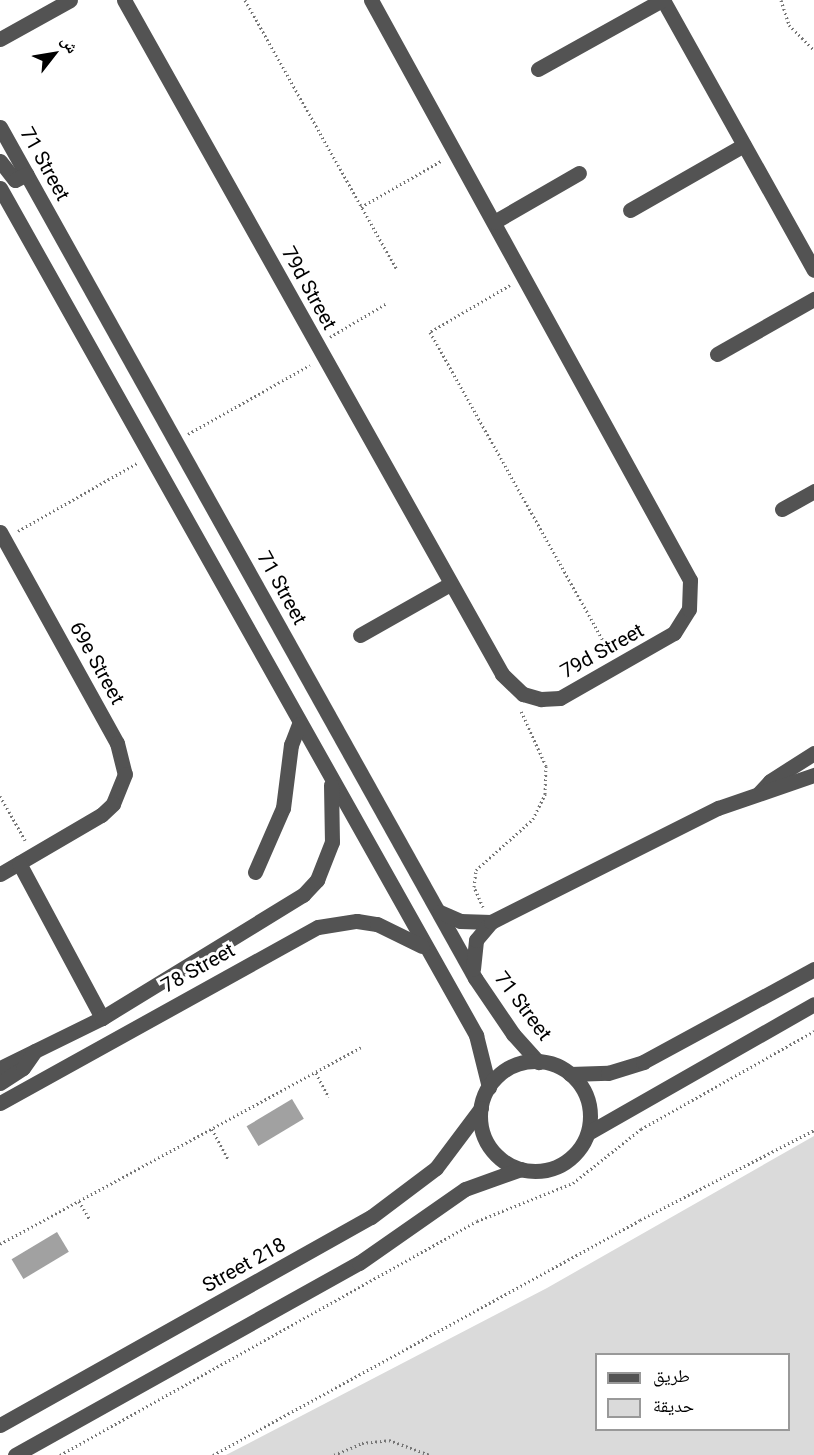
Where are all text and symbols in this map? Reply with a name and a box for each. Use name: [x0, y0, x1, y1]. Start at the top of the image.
north arrow: [24, 24, 84, 84]
text: ش: [57, 32, 82, 57]
street label: 71 Street: [15, 123, 75, 205]
street label: 79d Street: [276, 242, 342, 334]
street label: 71 Street: [252, 547, 312, 629]
street label: 69e Street: [64, 617, 130, 709]
street label: 79d Street: [556, 618, 648, 684]
street label: 78 Street: [157, 938, 239, 998]
street label: 71 Street: [489, 967, 557, 1045]
street label: Street 218: [198, 1232, 290, 1298]
legend: [595, 1353, 790, 1431]
text: طريق: [653, 1365, 690, 1386]
text: حديقة: [653, 1395, 694, 1416]

